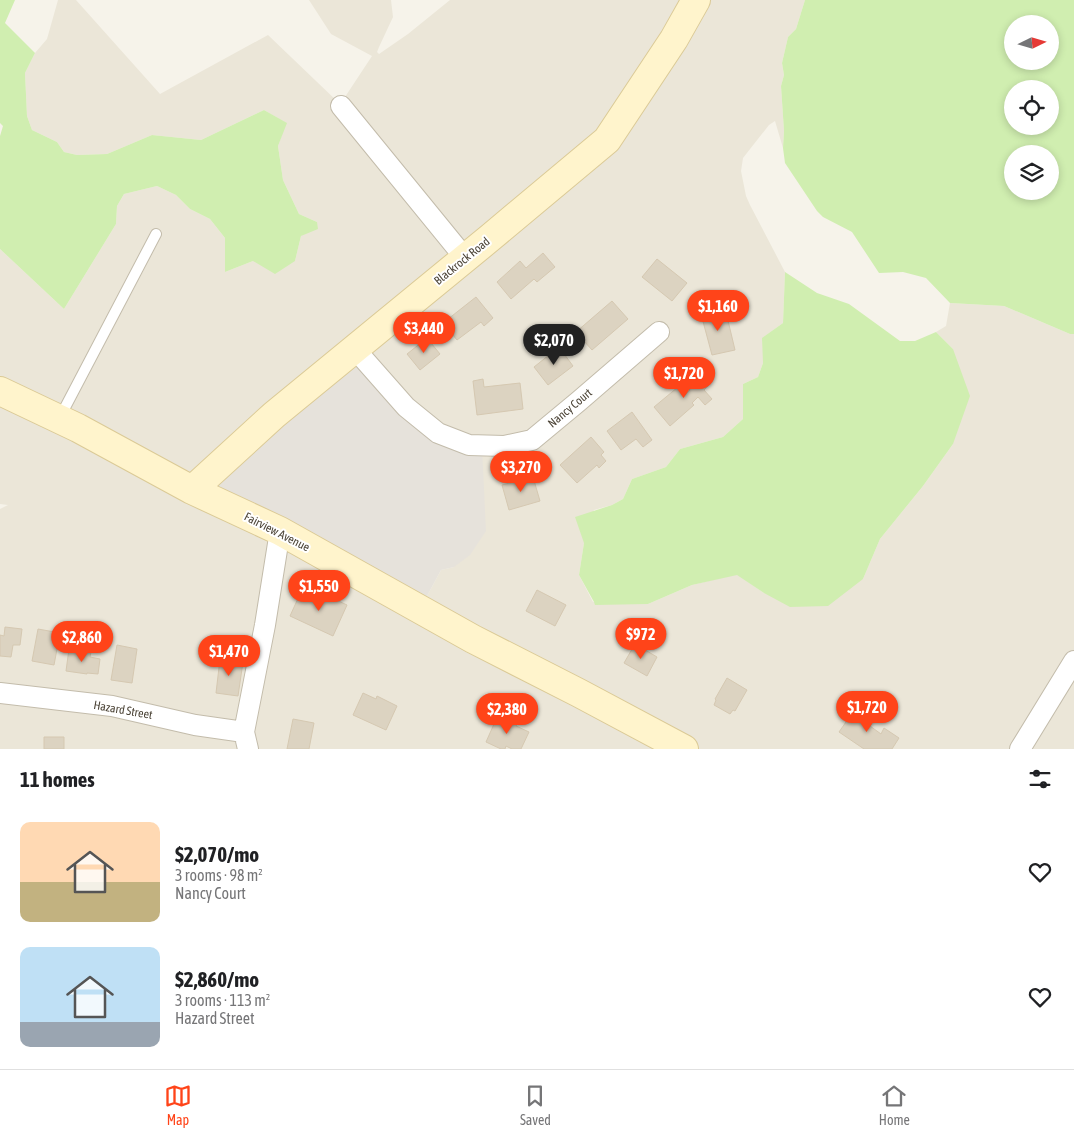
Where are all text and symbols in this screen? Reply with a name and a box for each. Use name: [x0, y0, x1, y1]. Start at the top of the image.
north arrow: [1004, 15, 1059, 70]
map controls: [1004, 15, 1059, 200]
button: locate: [1004, 80, 1059, 135]
button: layers: [1004, 145, 1059, 200]
street label: Blackrock Road: [431, 234, 493, 288]
pin: $1,160: [677, 290, 759, 332]
text: $1,160: [698, 297, 738, 315]
pin: $3,440: [383, 312, 465, 354]
text: $3,440: [404, 319, 444, 337]
pin: $2,070: [513, 324, 595, 366]
text: $2,070: [534, 331, 574, 349]
pin: $1,720: [643, 356, 725, 399]
text: $1,720: [664, 364, 704, 382]
street label: Nancy Court: [545, 385, 595, 430]
pin: $3,270: [480, 450, 562, 493]
text: $3,270: [501, 458, 541, 476]
street label: Fairview Avenue: [242, 510, 312, 554]
pin: $1,550: [278, 570, 360, 612]
text: $1,550: [299, 577, 339, 595]
pin: $972: [611, 618, 671, 660]
pin: $2,860: [41, 620, 123, 663]
text: $972: [626, 625, 656, 643]
text: $2,860: [62, 628, 102, 646]
pin: $1,470: [188, 634, 270, 677]
text: $1,470: [209, 642, 249, 660]
pin: $1,720: [826, 690, 908, 733]
pin: $2,380: [466, 692, 548, 735]
street label: Hazard Street: [92, 698, 154, 722]
text: $1,720: [847, 698, 887, 716]
text: $2,380: [487, 700, 527, 718]
icon: filters: [1026, 765, 1054, 793]
text: 11 homes: [20, 767, 95, 791]
icon: home: [60, 842, 120, 902]
text: $2,070/mo: [175, 842, 259, 866]
icon: heart: [1026, 858, 1054, 886]
text: 3 rooms · 98 m²: [175, 866, 263, 884]
text: Nancy Court: [175, 884, 246, 902]
icon: home: [60, 967, 120, 1027]
text: $2,860/mo: [175, 967, 259, 991]
icon: heart: [1026, 983, 1054, 1011]
text: 3 rooms · 113 m²: [175, 991, 270, 1009]
text: Hazard Street: [175, 1009, 255, 1027]
tab: Map: [164, 1082, 192, 1128]
tab: Saved: [520, 1082, 551, 1128]
tab: Home: [879, 1082, 910, 1128]

